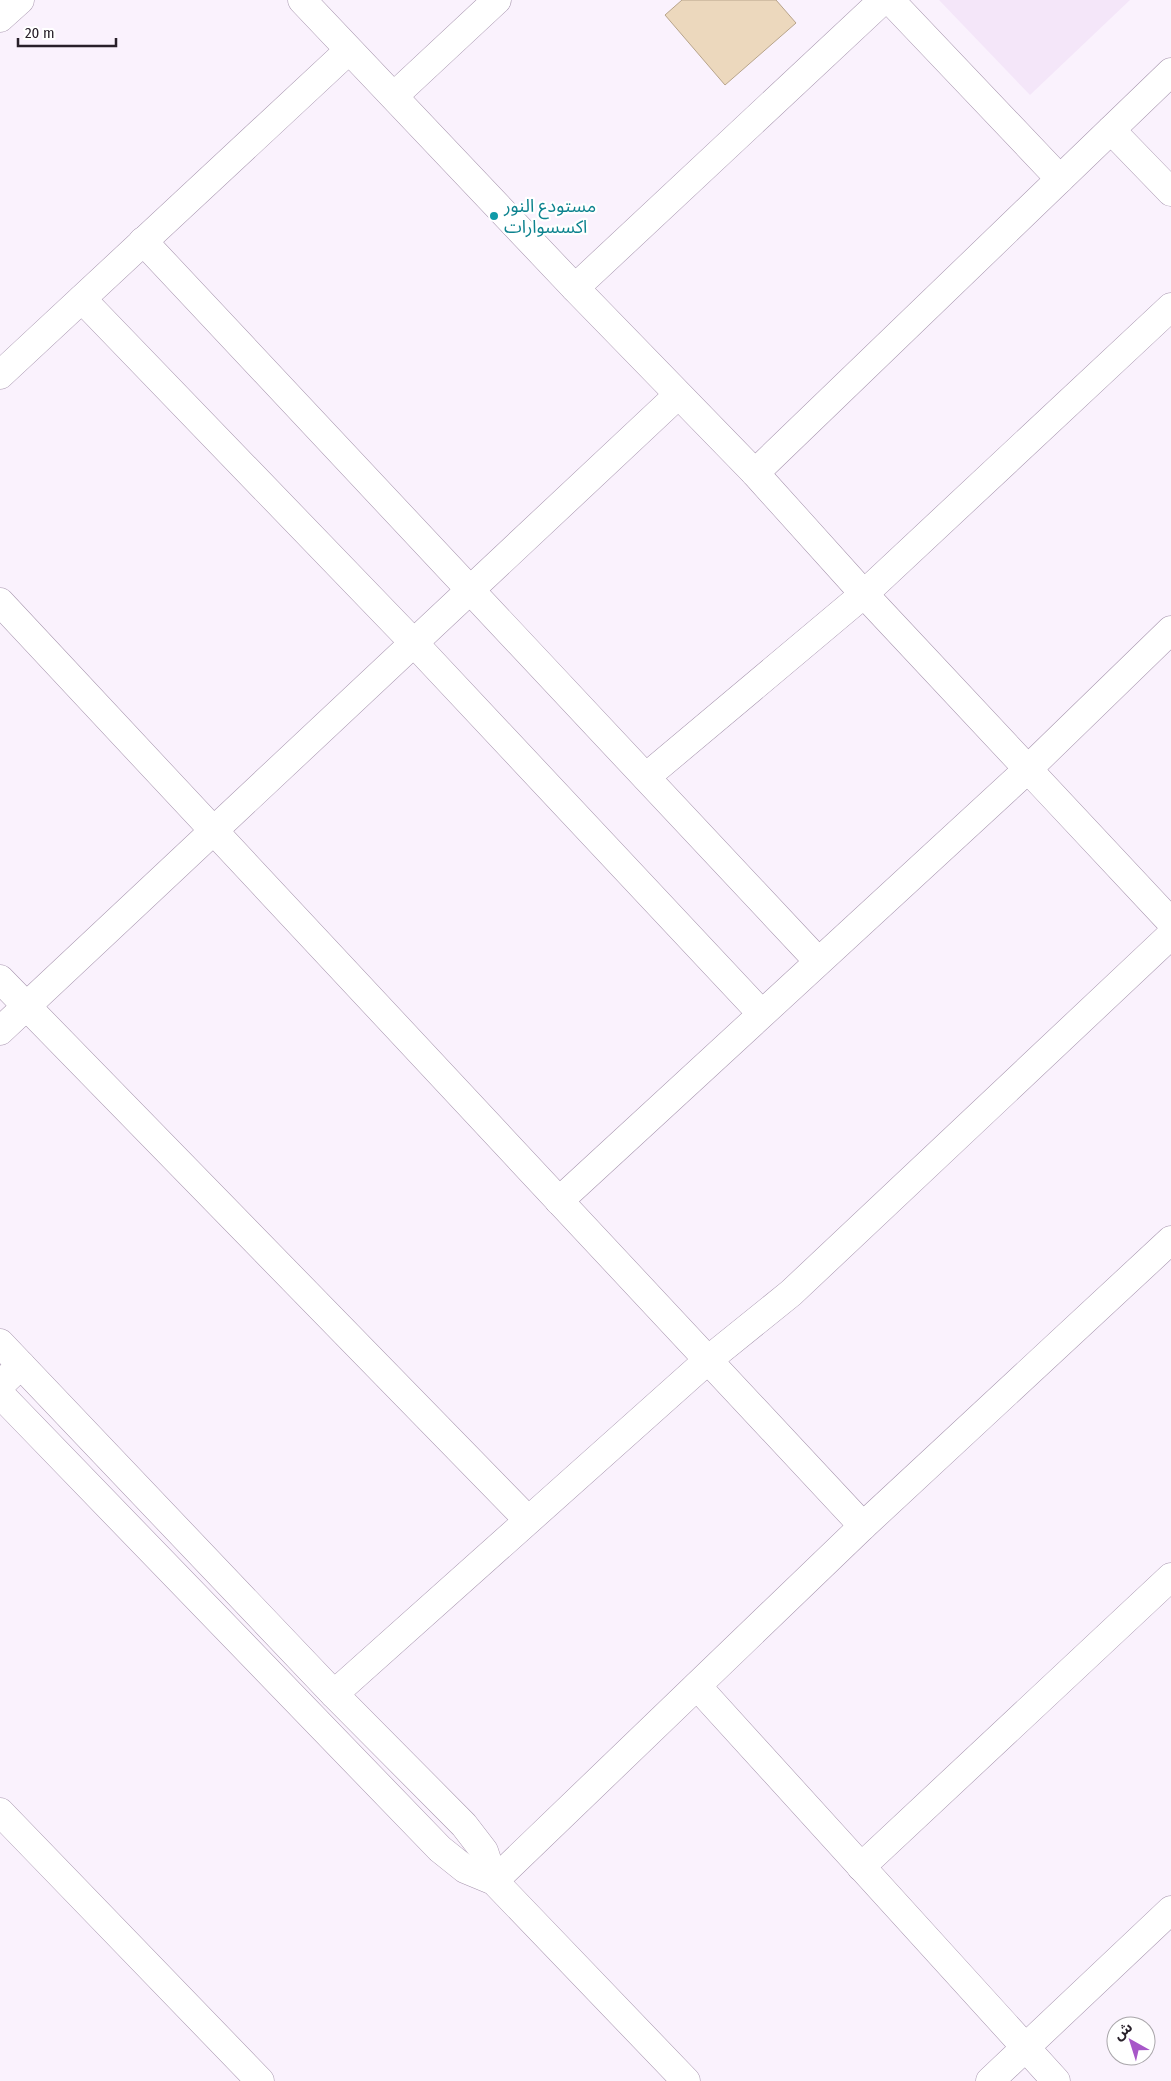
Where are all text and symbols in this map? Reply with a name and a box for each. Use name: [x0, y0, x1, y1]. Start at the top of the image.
scale bar: [18, 15, 115, 47]
text: 20 m: [25, 24, 55, 42]
place label: مستودع النور اكسسوارات: [503, 195, 596, 238]
marker: مستودع النور اكسسوارات: [488, 210, 500, 222]
north arrow: [1106, 2016, 1156, 2066]
text: ش: [1110, 2019, 1136, 2044]

